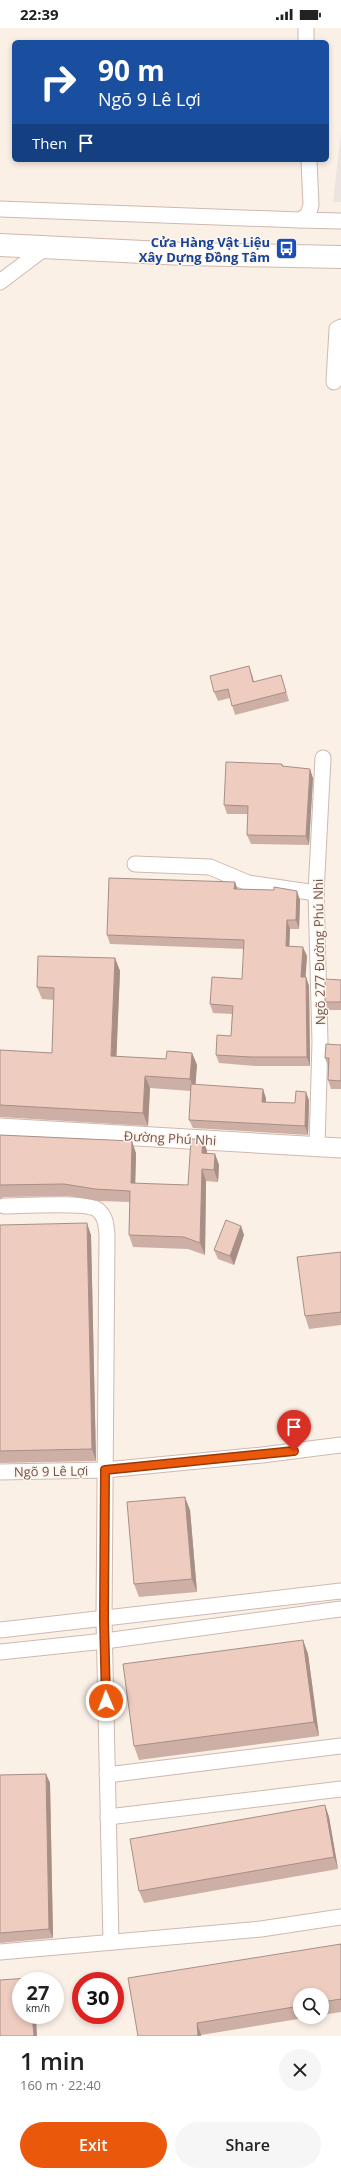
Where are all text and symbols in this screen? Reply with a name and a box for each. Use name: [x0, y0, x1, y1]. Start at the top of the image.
text: 22:39: [20, 4, 59, 24]
text: 90 m: [98, 51, 165, 89]
icon: right: [32, 56, 84, 108]
text: Ngõ 9 Lê Lợi: [98, 87, 201, 111]
icon: arrive: [75, 132, 97, 154]
text: Then: [32, 133, 67, 153]
place label: Cửa Hàng Vật Liệu Xây Dựng Đồng Tâm: [139, 233, 270, 266]
bus stop icon: Cửa Hàng Vật Liệu Xây Dựng Đồng Tâm: [273, 236, 299, 262]
street label: Ngõ 277 Đường Phú Nhi: [309, 879, 329, 1025]
street label: Đường Phú Nhi: [123, 1127, 217, 1149]
pin: [277, 1410, 311, 1451]
icon: arrive: [283, 1416, 305, 1438]
street label: Ngõ 9 Lê Lợi: [14, 1461, 88, 1481]
position arrow: [85, 1680, 127, 1722]
speed limit sign: 30: [72, 1972, 124, 2024]
text: 27: [27, 1979, 49, 2006]
map controls: [293, 1988, 329, 2024]
button: search: [293, 1988, 329, 2024]
text: km/h: [26, 2001, 50, 2015]
text: 1 min: [20, 2044, 85, 2077]
button: close: [279, 2049, 321, 2091]
text: 160 m · 22:40: [20, 2076, 101, 2094]
button: Exit: [20, 2122, 167, 2168]
button: Share: [175, 2122, 321, 2168]

